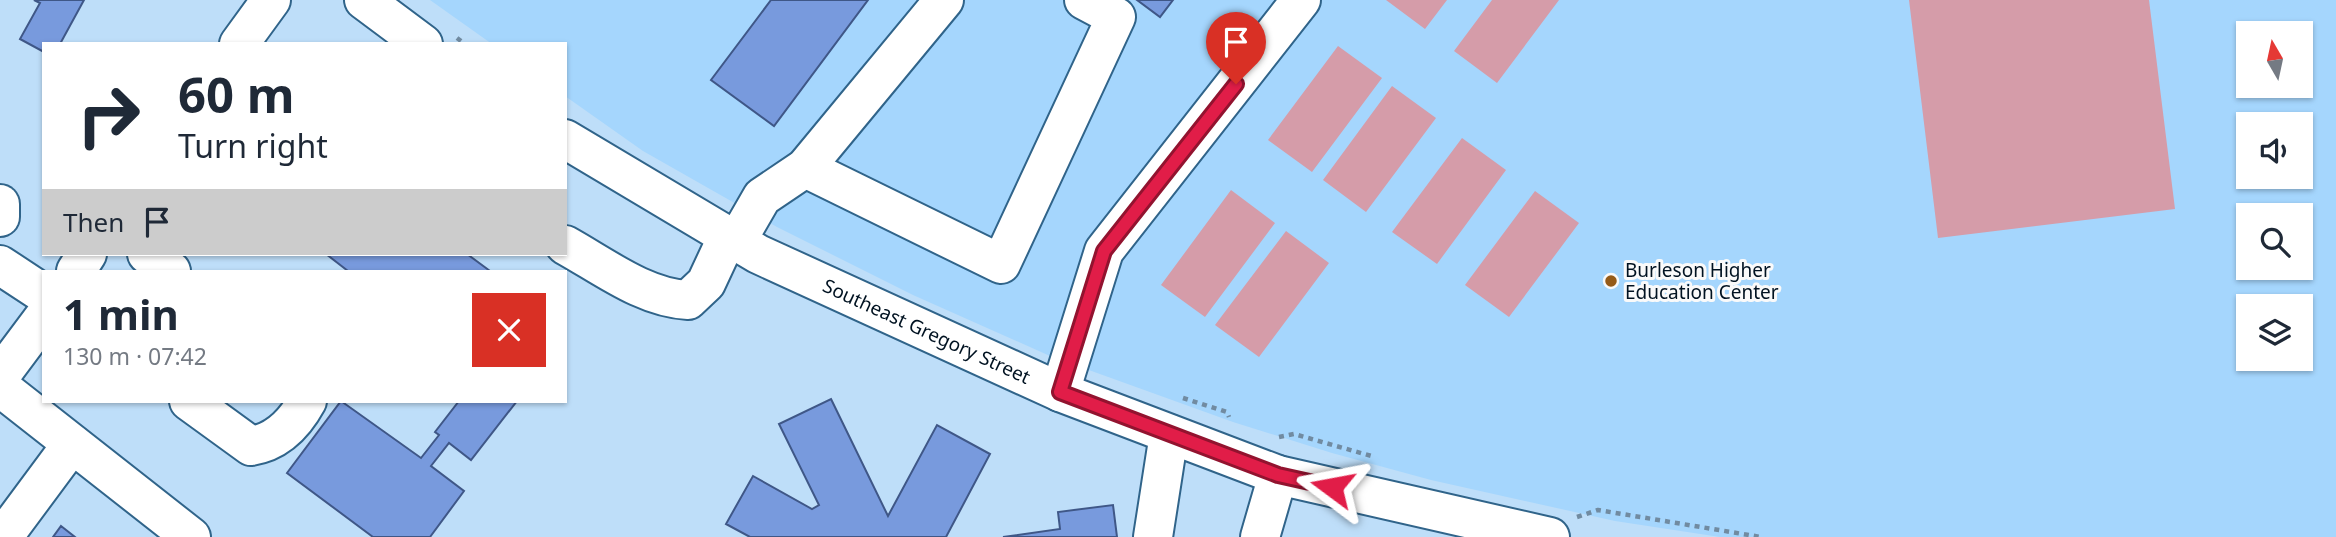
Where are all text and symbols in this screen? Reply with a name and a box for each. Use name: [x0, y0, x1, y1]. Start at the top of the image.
pin: [1206, 12.0, 1266, 84]
north arrow: [2236, 21, 2314, 98]
map controls: [2236, 21, 2313, 371]
icon: arrive: [1217, 23, 1255, 61]
text: 60 m: [178, 61, 295, 127]
icon: right: [63, 70, 154, 161]
button: sound: [2236, 112, 2313, 189]
text: Turn right: [178, 124, 328, 167]
icon: arrive: [138, 203, 176, 241]
button: search: [2236, 203, 2313, 280]
text: Then: [63, 204, 124, 240]
place label: Burleson Higher Education Center: [1625, 257, 1779, 305]
street label: Southeast Gregory Street: [819, 272, 1035, 390]
marker: Burleson Higher Education Center: [1603, 273, 1619, 289]
text: 1 min: [63, 285, 179, 342]
button: close: [472, 293, 546, 367]
button: layers: [2236, 294, 2313, 371]
text: 130 m · 07:42: [63, 340, 207, 372]
position arrow: [1295, 450, 1369, 524]

